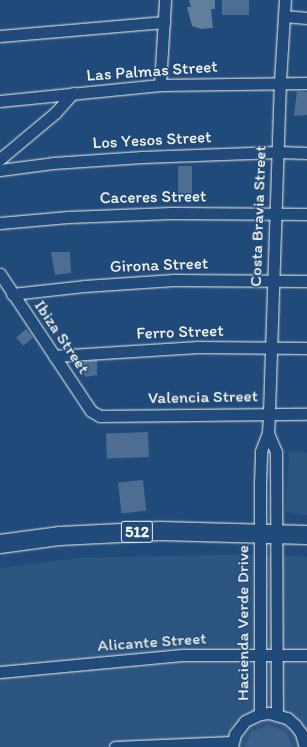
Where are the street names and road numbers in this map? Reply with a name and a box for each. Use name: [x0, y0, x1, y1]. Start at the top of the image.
street label: Las Palmas Street: [86, 56, 218, 86]
street label: Los Yesos Street: [92, 127, 212, 153]
street label: Costa Bravia Street: [245, 145, 271, 287]
street label: Caceres Street: [99, 186, 207, 208]
street label: Girona Street: [110, 253, 208, 277]
street label: Ibiza Street: [30, 296, 94, 378]
street label: Ferro Street: [136, 320, 224, 344]
street label: Valencia Street: [148, 386, 258, 408]
road number: 512: [120, 518, 154, 546]
street label: Hacienda Verde Drive: [233, 545, 253, 701]
street label: Alicante Street: [97, 628, 207, 656]

